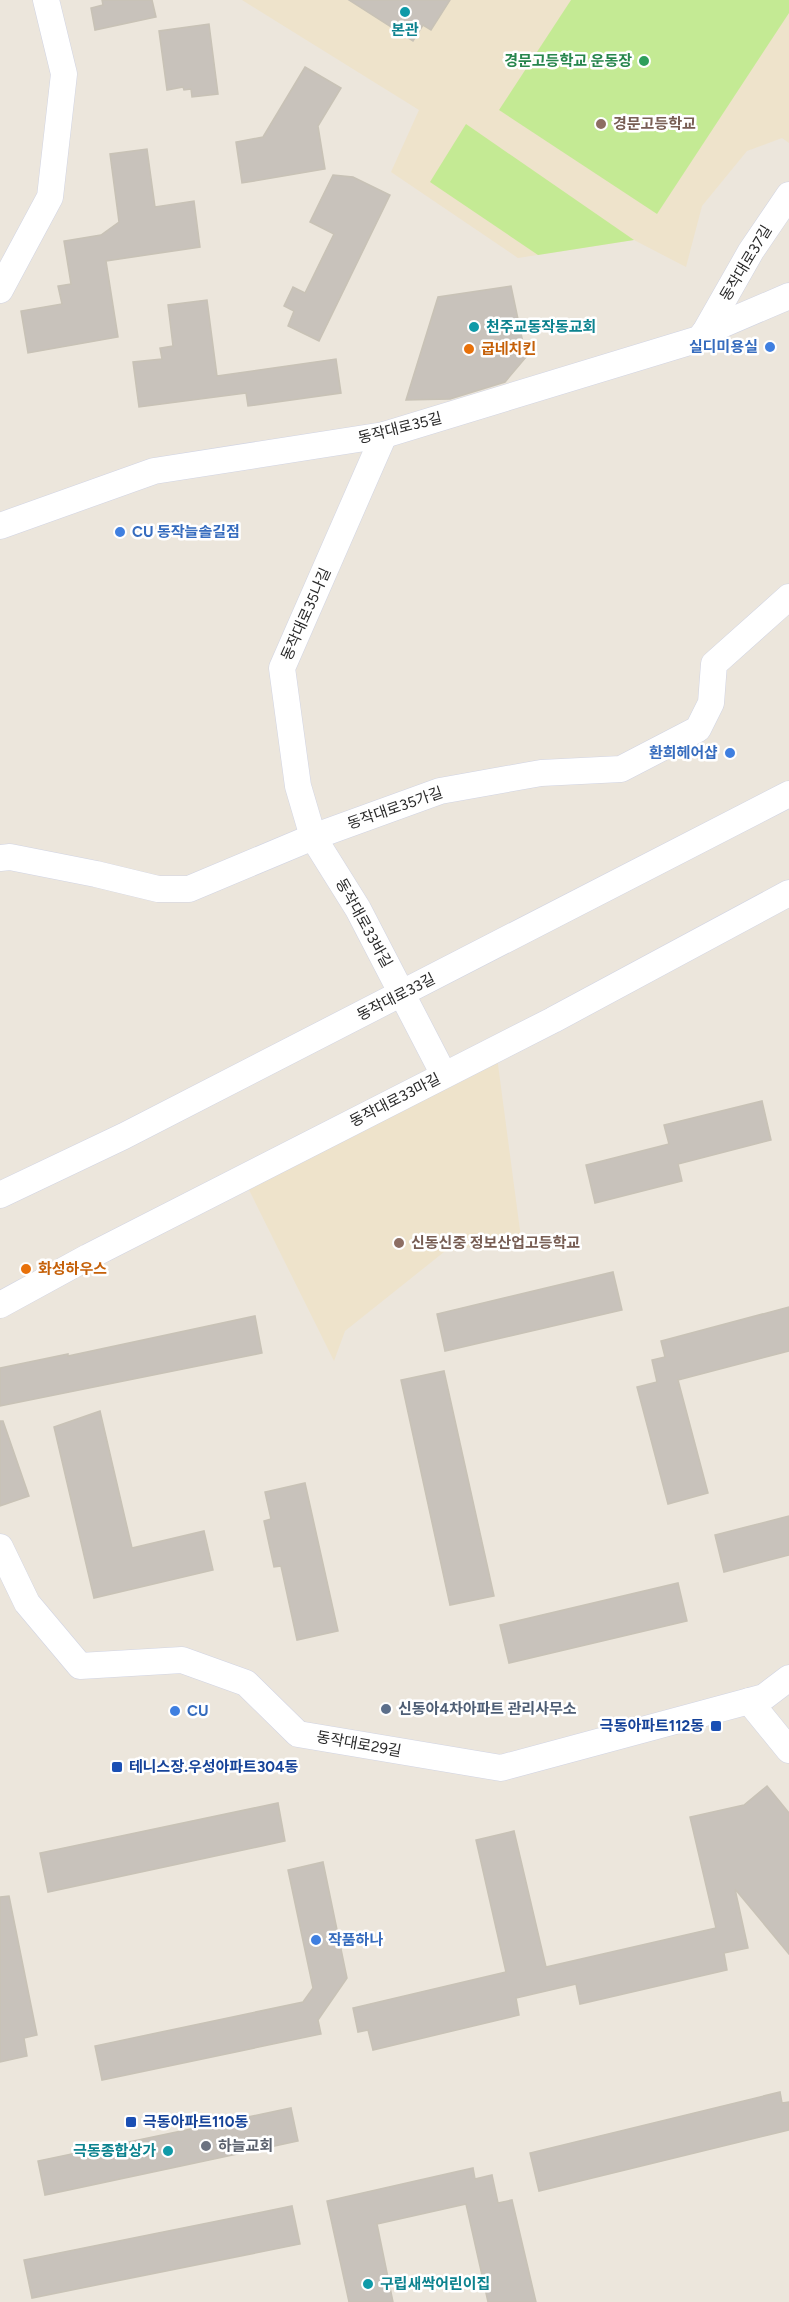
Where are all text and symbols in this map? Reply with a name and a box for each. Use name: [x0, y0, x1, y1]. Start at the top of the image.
marker: 본관: [398, 5, 412, 19]
place label: 본관: [391, 21, 419, 39]
place label: 경문고등학교 운동장: [504, 52, 632, 70]
marker: 경문고등학교 운동장: [637, 54, 651, 68]
place label: 경문고등학교: [613, 115, 696, 133]
marker: 경문고등학교: [594, 117, 608, 131]
street label: 동작대로37길: [716, 222, 776, 304]
place label: 천주교동작동교회: [486, 318, 596, 336]
marker: 천주교동작동교회: [467, 320, 481, 334]
place label: 실디미용실: [689, 338, 758, 356]
place label: 굽네치킨: [481, 340, 536, 358]
marker: 실디미용실: [763, 340, 777, 354]
marker: 굽네치킨: [462, 342, 476, 356]
street label: 동작대로35길: [356, 409, 444, 447]
place label: CU 동작늘솔길점: [132, 523, 240, 541]
marker: CU 동작늘솔길점: [113, 525, 127, 539]
street label: 동작대로35나길: [278, 565, 334, 663]
place label: 환희헤어샵: [649, 744, 718, 762]
marker: 환희헤어샵: [723, 746, 737, 760]
street label: 동작대로35가길: [345, 783, 445, 833]
street label: 동작대로33바길: [332, 875, 396, 971]
street label: 동작대로33길: [354, 970, 438, 1024]
street label: 동작대로33마길: [347, 1069, 443, 1131]
place label: 신동신중 정보산업고등학교: [411, 1234, 580, 1252]
marker: 신동신중 정보산업고등학교: [392, 1236, 406, 1250]
place label: 화성하우스: [38, 1260, 107, 1278]
marker: 화성하우스: [19, 1262, 33, 1276]
place label: 신동아4차아파트 관리사무소: [398, 1700, 577, 1718]
place label: CU: [187, 1702, 208, 1720]
marker: 신동아4차아파트 관리사무소: [379, 1702, 393, 1716]
marker: CU: [168, 1704, 182, 1718]
place label: 극동아파트112동: [600, 1717, 704, 1735]
marker: 극동아파트112동: [709, 1719, 723, 1733]
street label: 동작대로29길: [315, 1728, 403, 1760]
place label: 테니스장.우성아파트304동: [129, 1758, 298, 1776]
marker: 테니스장.우성아파트304동: [110, 1760, 124, 1774]
place label: 작품하나: [328, 1931, 383, 1949]
marker: 작품하나: [309, 1933, 323, 1947]
place label: 극동아파트110동: [143, 2113, 248, 2131]
marker: 극동아파트110동: [124, 2115, 138, 2129]
place label: 하늘교회: [218, 2137, 273, 2155]
marker: 하늘교회: [199, 2139, 213, 2153]
place label: 극동종합상가: [73, 2142, 156, 2160]
marker: 극동종합상가: [161, 2144, 175, 2158]
place label: 구립새싹어린이집: [380, 2275, 490, 2293]
marker: 구립새싹어린이집: [361, 2277, 375, 2291]

